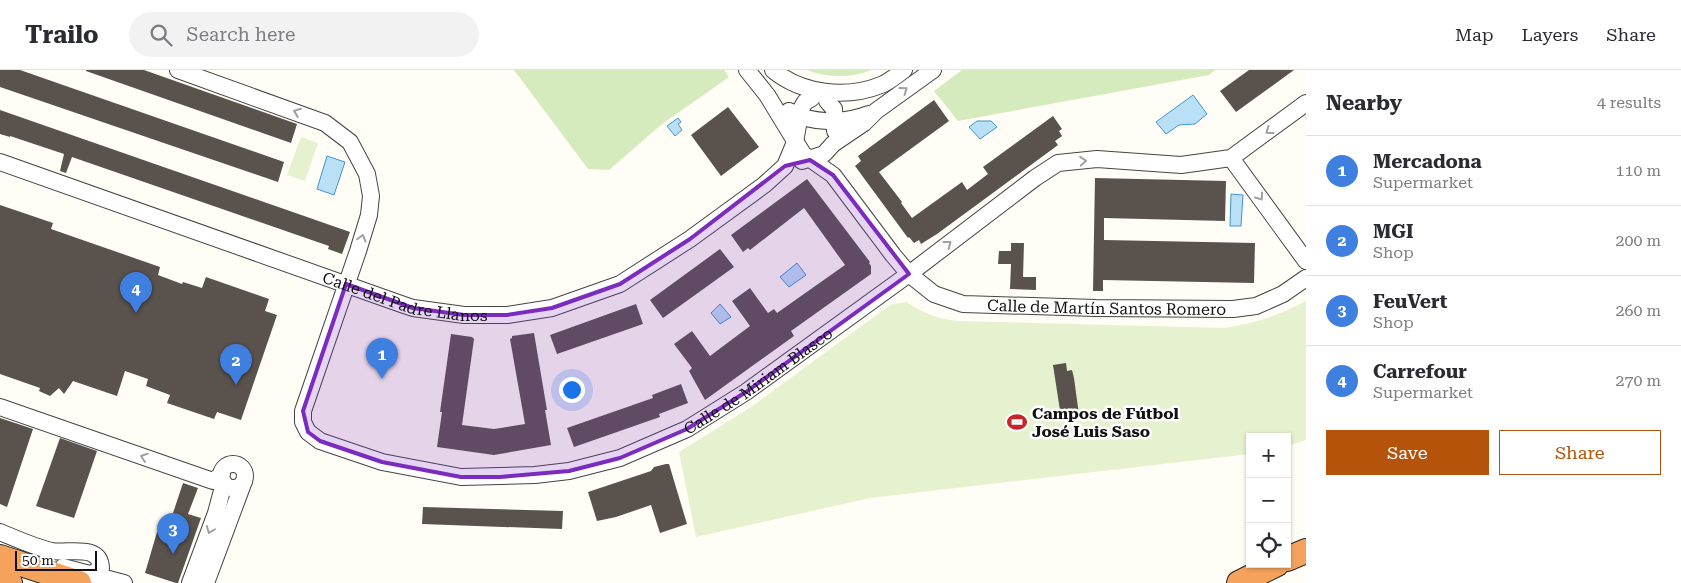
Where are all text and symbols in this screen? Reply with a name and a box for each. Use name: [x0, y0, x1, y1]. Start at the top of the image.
search box: [129, 12, 479, 57]
text: Trailo: [25, 21, 99, 49]
icon: search: [147, 21, 175, 49]
text: Search here: [187, 23, 295, 46]
text: Map: [1455, 24, 1494, 45]
text: Layers: [1522, 24, 1578, 45]
text: Share: [1606, 24, 1656, 45]
one-way arrow: [898, 88, 907, 96]
text: Nearby: [1326, 91, 1402, 115]
text: 4 results: [1597, 93, 1661, 112]
one-way arrow: [293, 108, 302, 118]
one-way arrow: [1265, 125, 1275, 134]
text: Mercadona: [1373, 150, 1482, 173]
one-way arrow: [1080, 155, 1088, 166]
text: 1: [1338, 161, 1346, 180]
text: 110 m: [1615, 161, 1661, 180]
text: Supermarket: [1373, 173, 1473, 192]
one-way arrow: [1254, 191, 1263, 201]
text: MGI: [1373, 220, 1414, 243]
text: 2: [1338, 231, 1346, 250]
text: 200 m: [1615, 231, 1661, 250]
one-way arrow: [356, 233, 367, 242]
one-way arrow: [942, 241, 952, 250]
text: Shop: [1373, 243, 1414, 262]
street label: Calle del Padre Llanos: [320, 268, 488, 325]
pin: 4: [120, 272, 152, 313]
text: FeuVert: [1373, 290, 1448, 313]
street label: Calle de Martín Santos Romero: [987, 296, 1226, 319]
text: 3: [1338, 301, 1346, 320]
text: 260 m: [1615, 301, 1661, 320]
text: Shop: [1373, 313, 1414, 332]
street label: Calle de Miriam Blasco: [680, 323, 836, 439]
pin: 1: [366, 338, 398, 379]
pin: 2: [220, 344, 252, 385]
text: Carrefour: [1373, 360, 1467, 383]
text: 4: [1338, 371, 1346, 390]
text: 270 m: [1615, 371, 1661, 390]
your location: [559, 377, 585, 403]
text: Supermarket: [1373, 383, 1473, 402]
place label: Campos de Fútbol José Luis Saso: [1032, 404, 1180, 441]
sports icon: Campos de Fútbol José Luis Saso: [1006, 411, 1028, 433]
button: Save: [1326, 430, 1489, 475]
button: Share: [1499, 430, 1661, 475]
map controls: [1246, 433, 1291, 568]
button: +: [1246, 433, 1291, 478]
one-way arrow: [141, 453, 149, 463]
button: −: [1246, 478, 1291, 523]
pin: 3: [157, 513, 189, 554]
button: locate: [1246, 523, 1291, 568]
one-way arrow: [206, 525, 216, 534]
scale bar: [15, 548, 98, 571]
text: 50 m: [22, 552, 54, 568]

